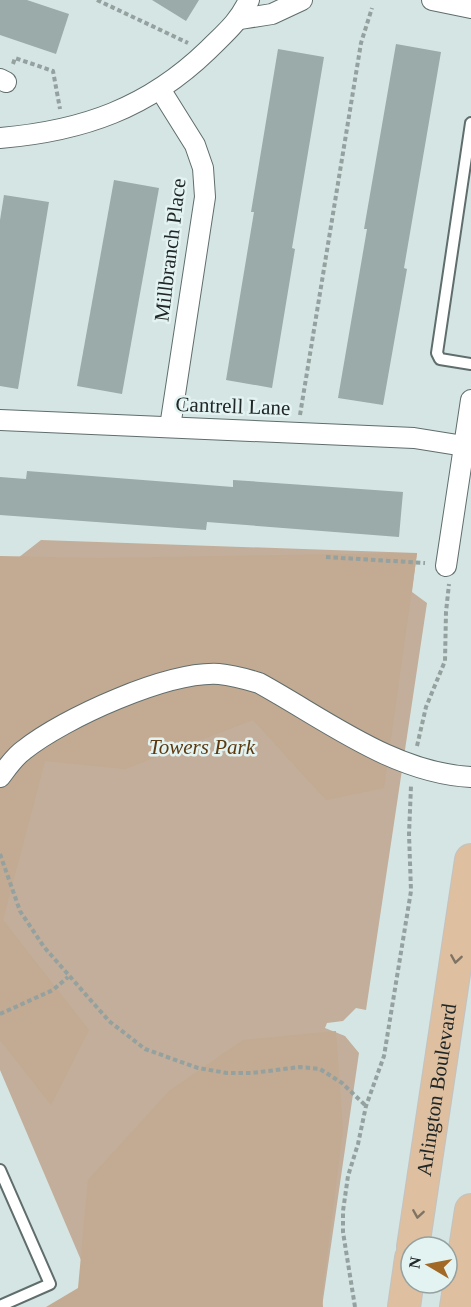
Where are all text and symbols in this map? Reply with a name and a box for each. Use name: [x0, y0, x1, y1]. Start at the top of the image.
street label: Millbranch Place: [149, 177, 191, 323]
street label: Cantrell Lane: [175, 392, 291, 420]
park label: Towers Park: [149, 735, 256, 759]
one-way arrow: [451, 955, 463, 964]
street label: Arlington Boulevard: [412, 1001, 461, 1178]
one-way arrow: [412, 1210, 424, 1219]
north arrow: [399, 1235, 459, 1295]
text: N: [405, 1255, 424, 1270]

